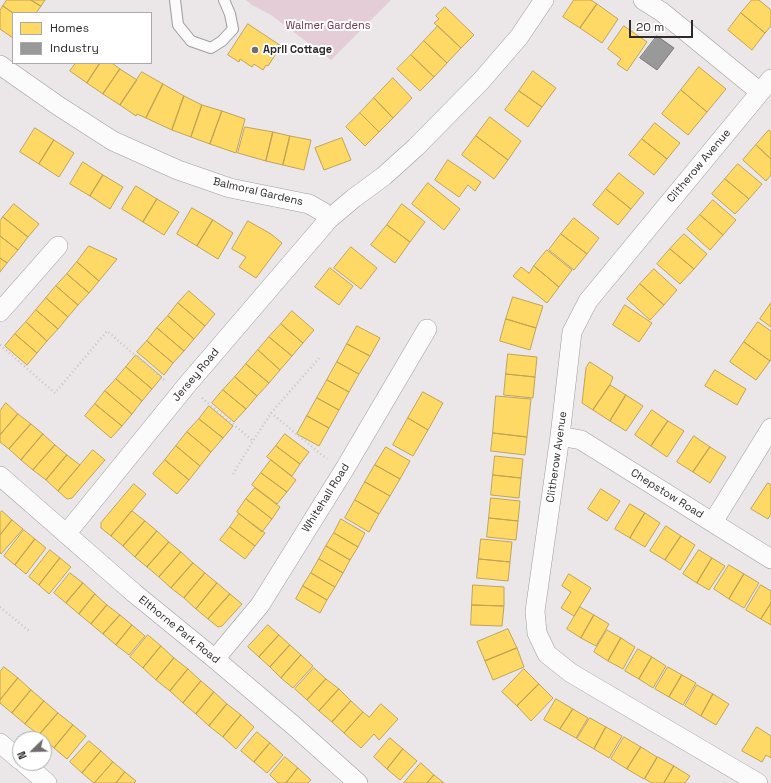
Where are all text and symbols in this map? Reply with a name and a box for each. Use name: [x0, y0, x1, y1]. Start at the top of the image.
legend: [12, 12, 152, 64]
scale bar: [631, 12, 695, 38]
park label: Walmer Gardens: [285, 19, 371, 33]
text: 20 m: [636, 19, 664, 35]
text: Homes: [50, 20, 89, 36]
text: Industry: [50, 40, 99, 56]
place label: April Cottage: [263, 43, 332, 57]
marker: April Cottage: [250, 45, 260, 55]
street label: Clitherow Avenue: [664, 127, 734, 205]
street label: Balmoral Gardens: [212, 175, 304, 209]
street label: Jersey Road: [170, 346, 222, 404]
street label: Clitherow Avenue: [544, 411, 570, 503]
street label: Whitehall Road: [300, 461, 352, 535]
street label: Chepstow Road: [628, 466, 706, 522]
street label: Elthorne Park Road: [136, 593, 222, 667]
north arrow: [12, 731, 52, 771]
text: N: [14, 749, 30, 761]

